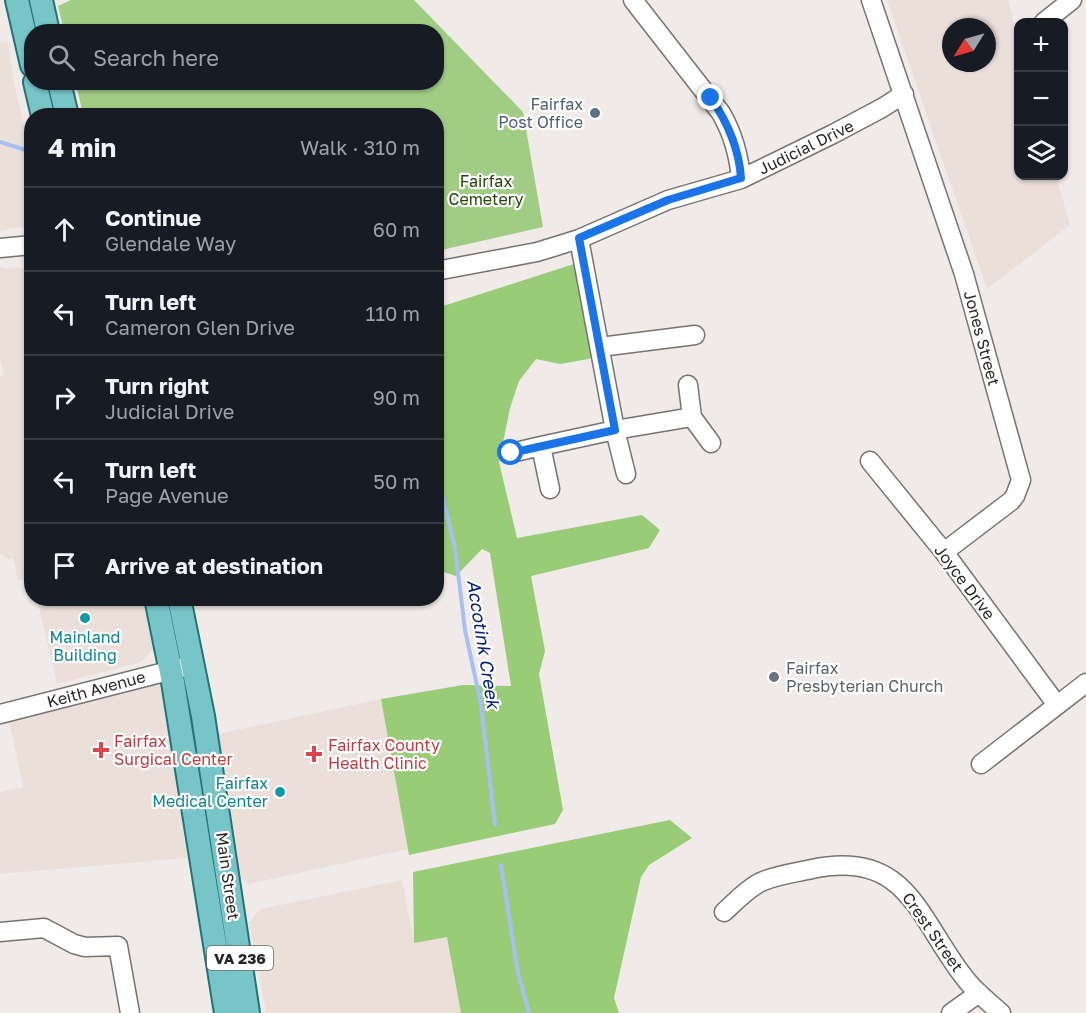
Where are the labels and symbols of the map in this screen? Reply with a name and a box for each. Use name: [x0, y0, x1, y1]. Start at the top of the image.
north arrow: [942, 18, 996, 72]
route end: [697, 84, 723, 110]
place label: Fairfax Post Office: [498, 94, 583, 132]
marker: Fairfax Post Office: [588, 106, 602, 120]
street label: Judicial Drive: [755, 115, 857, 179]
park label: Fairfax Cemetery: [449, 171, 524, 209]
street label: Jones Street: [960, 288, 1004, 388]
route start: [497, 439, 523, 465]
street label: Joyce Drive: [930, 541, 1000, 623]
water label: Accotink Creek: [463, 578, 505, 712]
marker: Mainland Building: [78, 611, 92, 625]
place label: Mainland Building: [50, 627, 120, 665]
place label: Fairfax Presbyterian Church: [786, 658, 943, 696]
street label: Keith Avenue: [45, 666, 147, 712]
marker: Fairfax Presbyterian Church: [767, 670, 781, 684]
place label: Fairfax Surgical Center: [114, 731, 233, 769]
place label: Fairfax County Health Clinic: [328, 735, 440, 773]
marker: Fairfax Surgical Center: [92, 741, 110, 759]
marker: Fairfax County Health Clinic: [305, 745, 323, 763]
place label: Fairfax Medical Center: [152, 773, 268, 811]
marker: Fairfax Medical Center: [273, 785, 287, 799]
street label: Main Street: [212, 831, 244, 921]
street label: Crest Street: [898, 888, 968, 976]
road number: VA 236: [207, 946, 273, 970]

